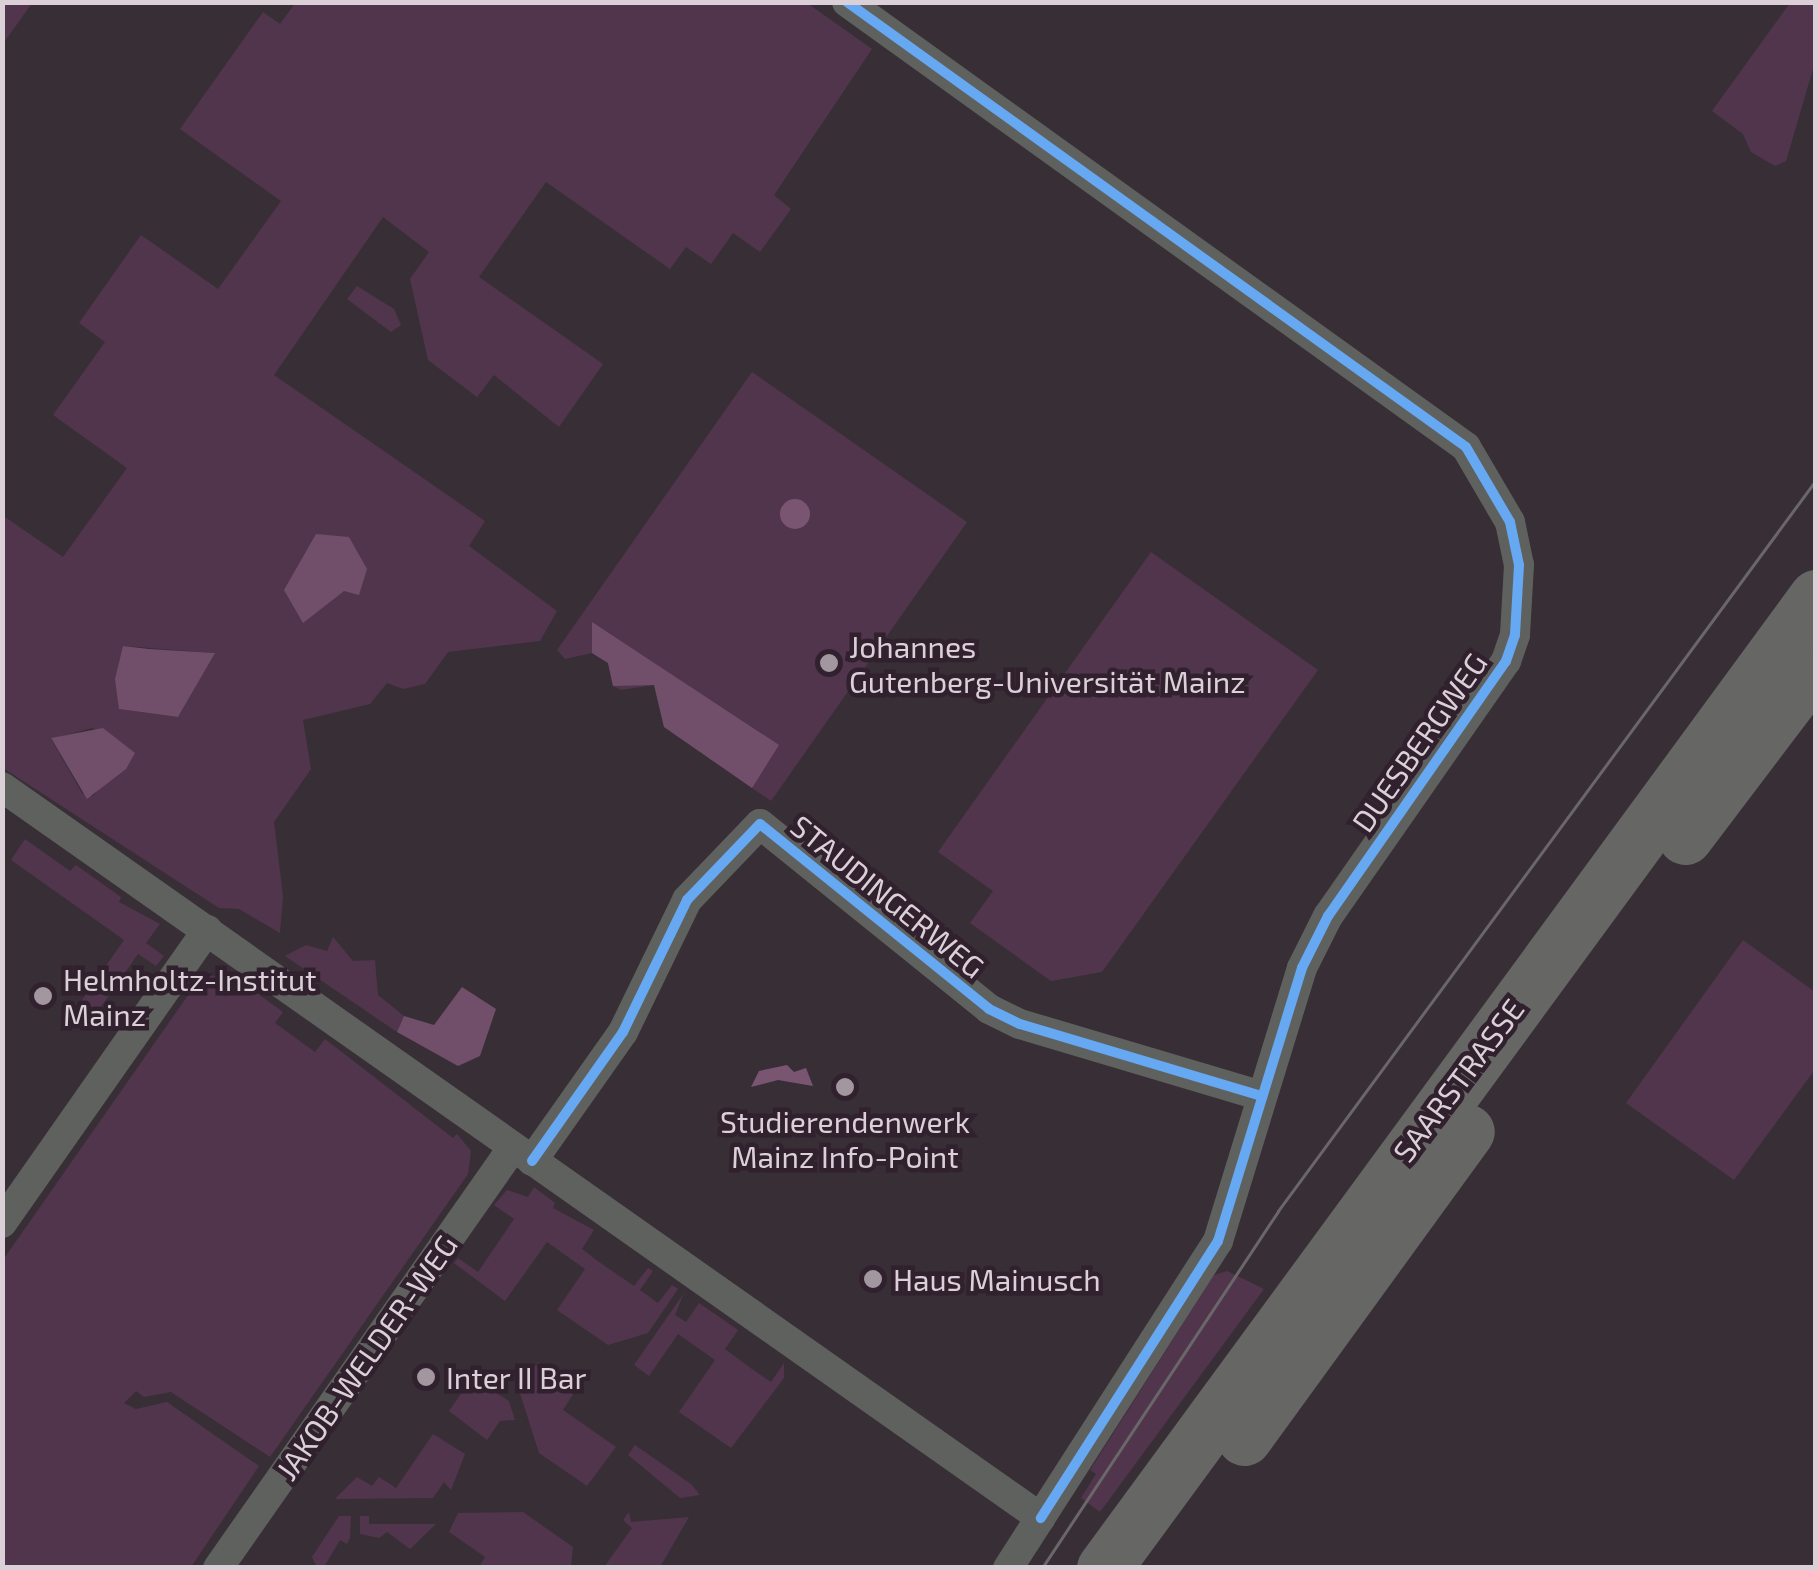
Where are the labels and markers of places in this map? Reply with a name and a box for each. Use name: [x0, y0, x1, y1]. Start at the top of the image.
place label: Johannes Gutenberg-Universität Mainz: [849, 628, 1246, 698]
marker: Johannes Gutenberg-Universität Mainz: [818, 652, 840, 674]
place label: Helmholtz-Institut Mainz: [63, 961, 316, 1032]
marker: Helmholtz-Institut Mainz: [32, 985, 54, 1007]
marker: Studierendenwerk Mainz Info-Point: [834, 1076, 856, 1098]
place label: Studierendenwerk Mainz Info-Point: [720, 1103, 970, 1174]
place label: Haus Mainusch: [893, 1261, 1101, 1297]
marker: Haus Mainusch: [862, 1268, 884, 1290]
place label: Inter II Bar: [446, 1359, 587, 1395]
marker: Inter II Bar: [415, 1366, 437, 1388]

